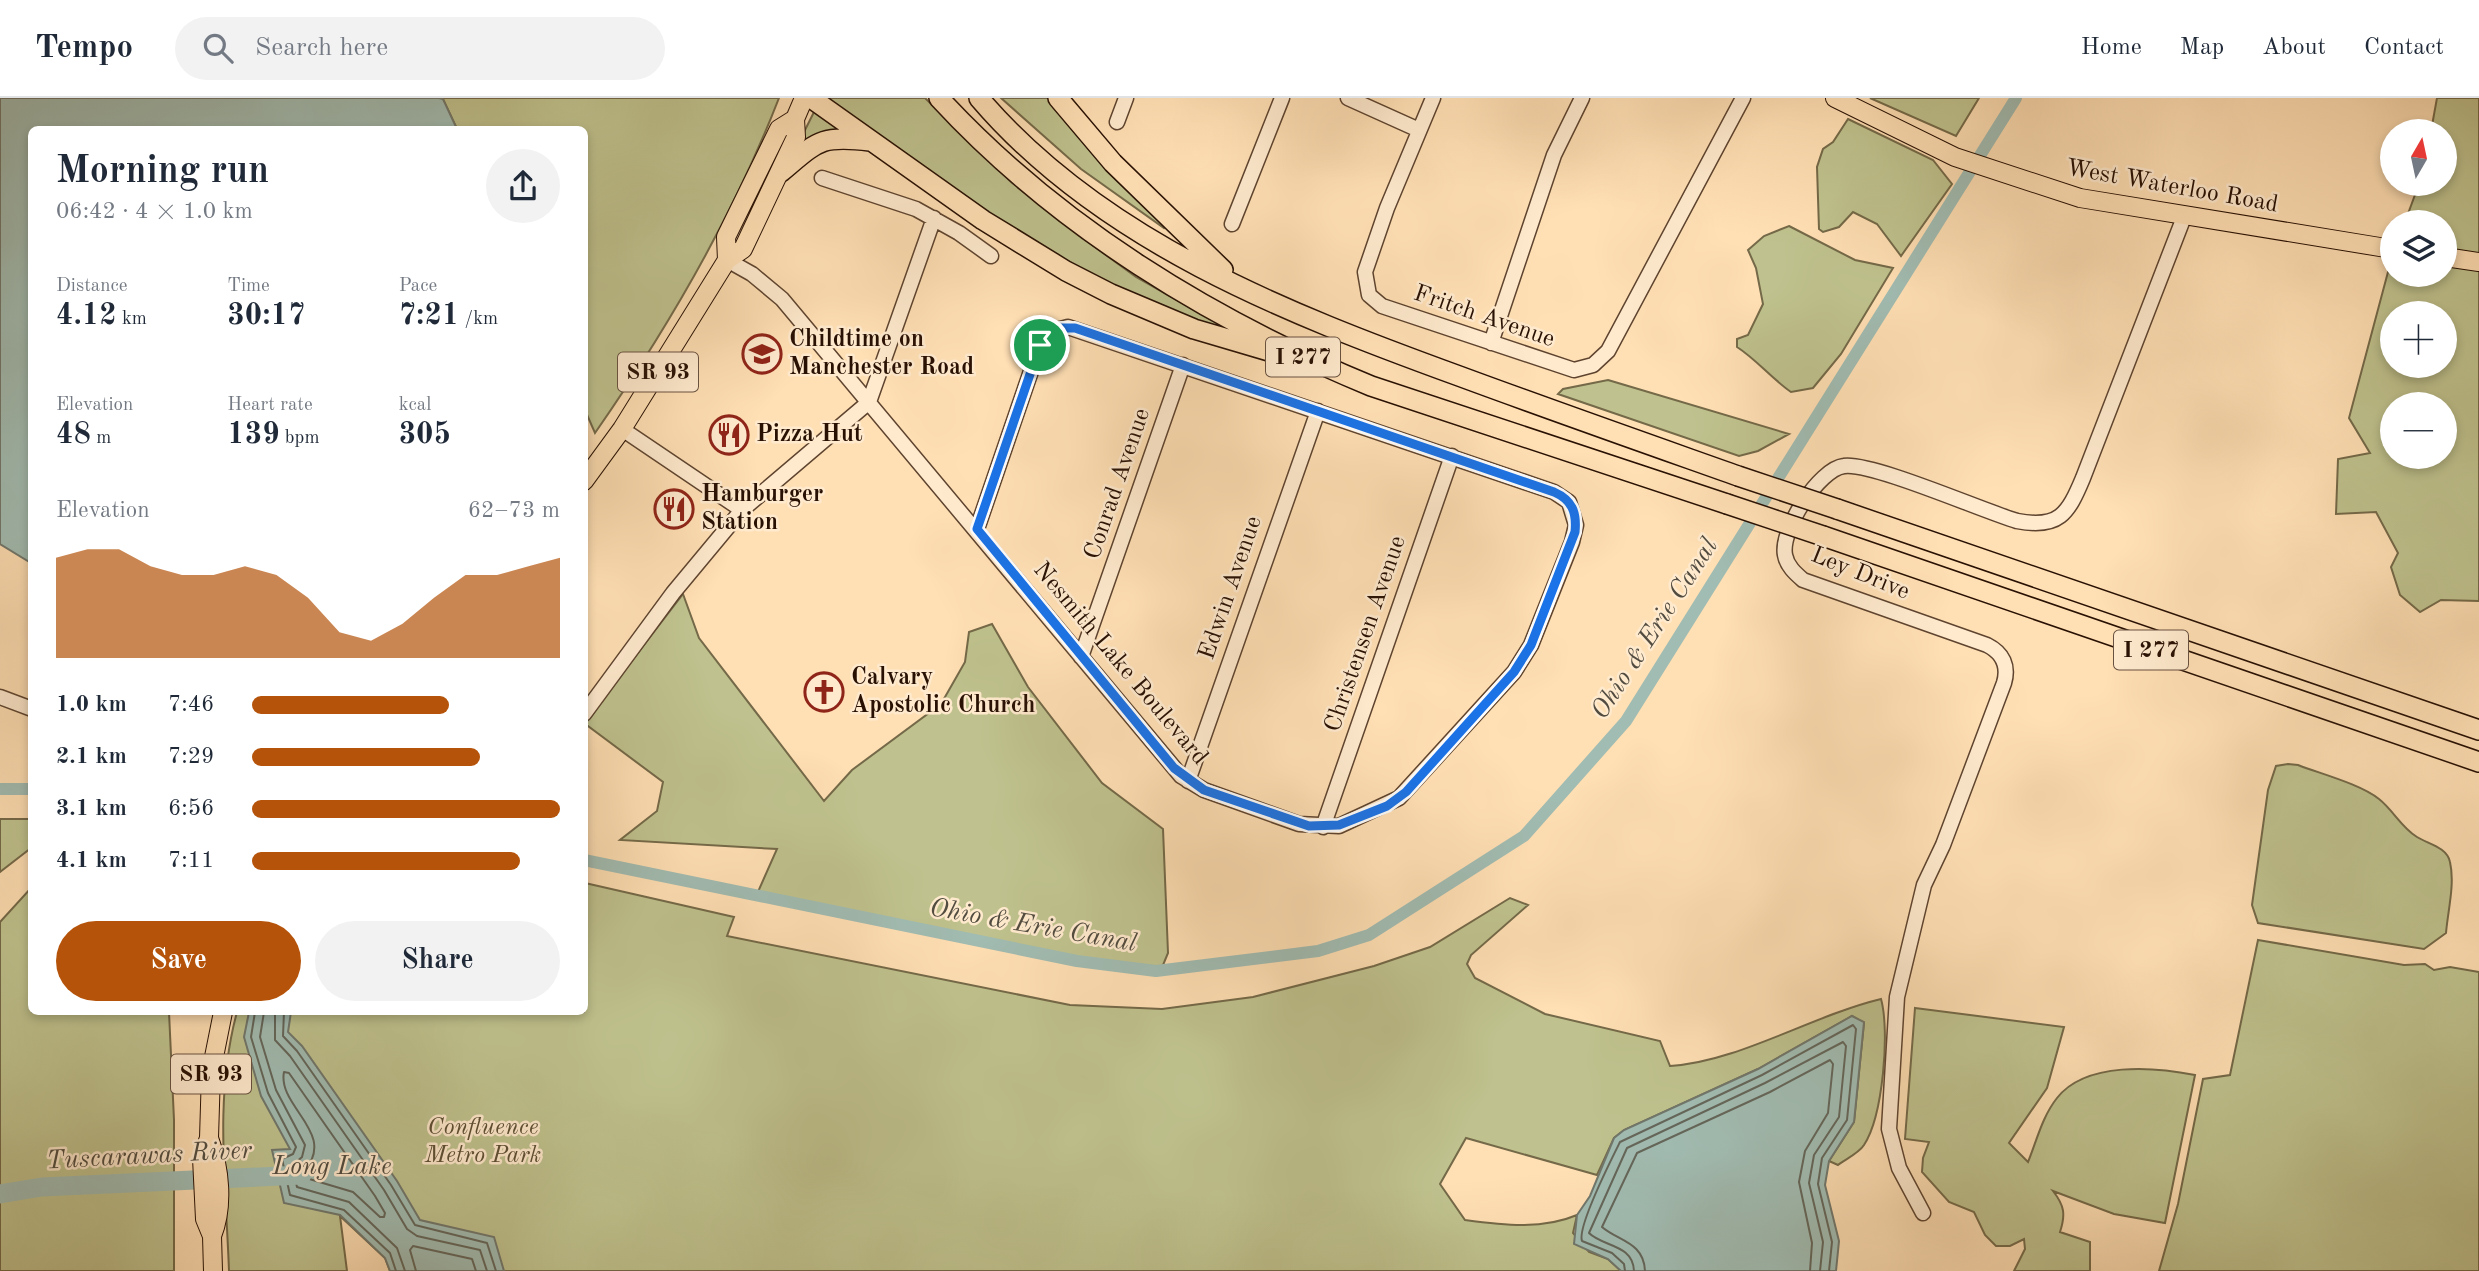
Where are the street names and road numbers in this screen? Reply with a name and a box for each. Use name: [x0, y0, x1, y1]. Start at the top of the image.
street label: West Waterloo Road: [2064, 156, 2280, 218]
street label: Fritch Avenue: [1410, 282, 1558, 352]
road number: I 277: [1266, 338, 1340, 376]
road number: SR 93: [618, 353, 698, 392]
street label: Conrad Avenue: [1081, 405, 1155, 563]
street label: Edwin Avenue: [1195, 513, 1267, 663]
street label: Christensen Avenue: [1321, 533, 1411, 735]
street label: Ley Drive: [1807, 543, 1913, 605]
street label: Nesmith Lake Boulevard: [1028, 558, 1212, 770]
road number: I 277: [2114, 630, 2188, 670]
road number: SR 93: [171, 1054, 251, 1093]

